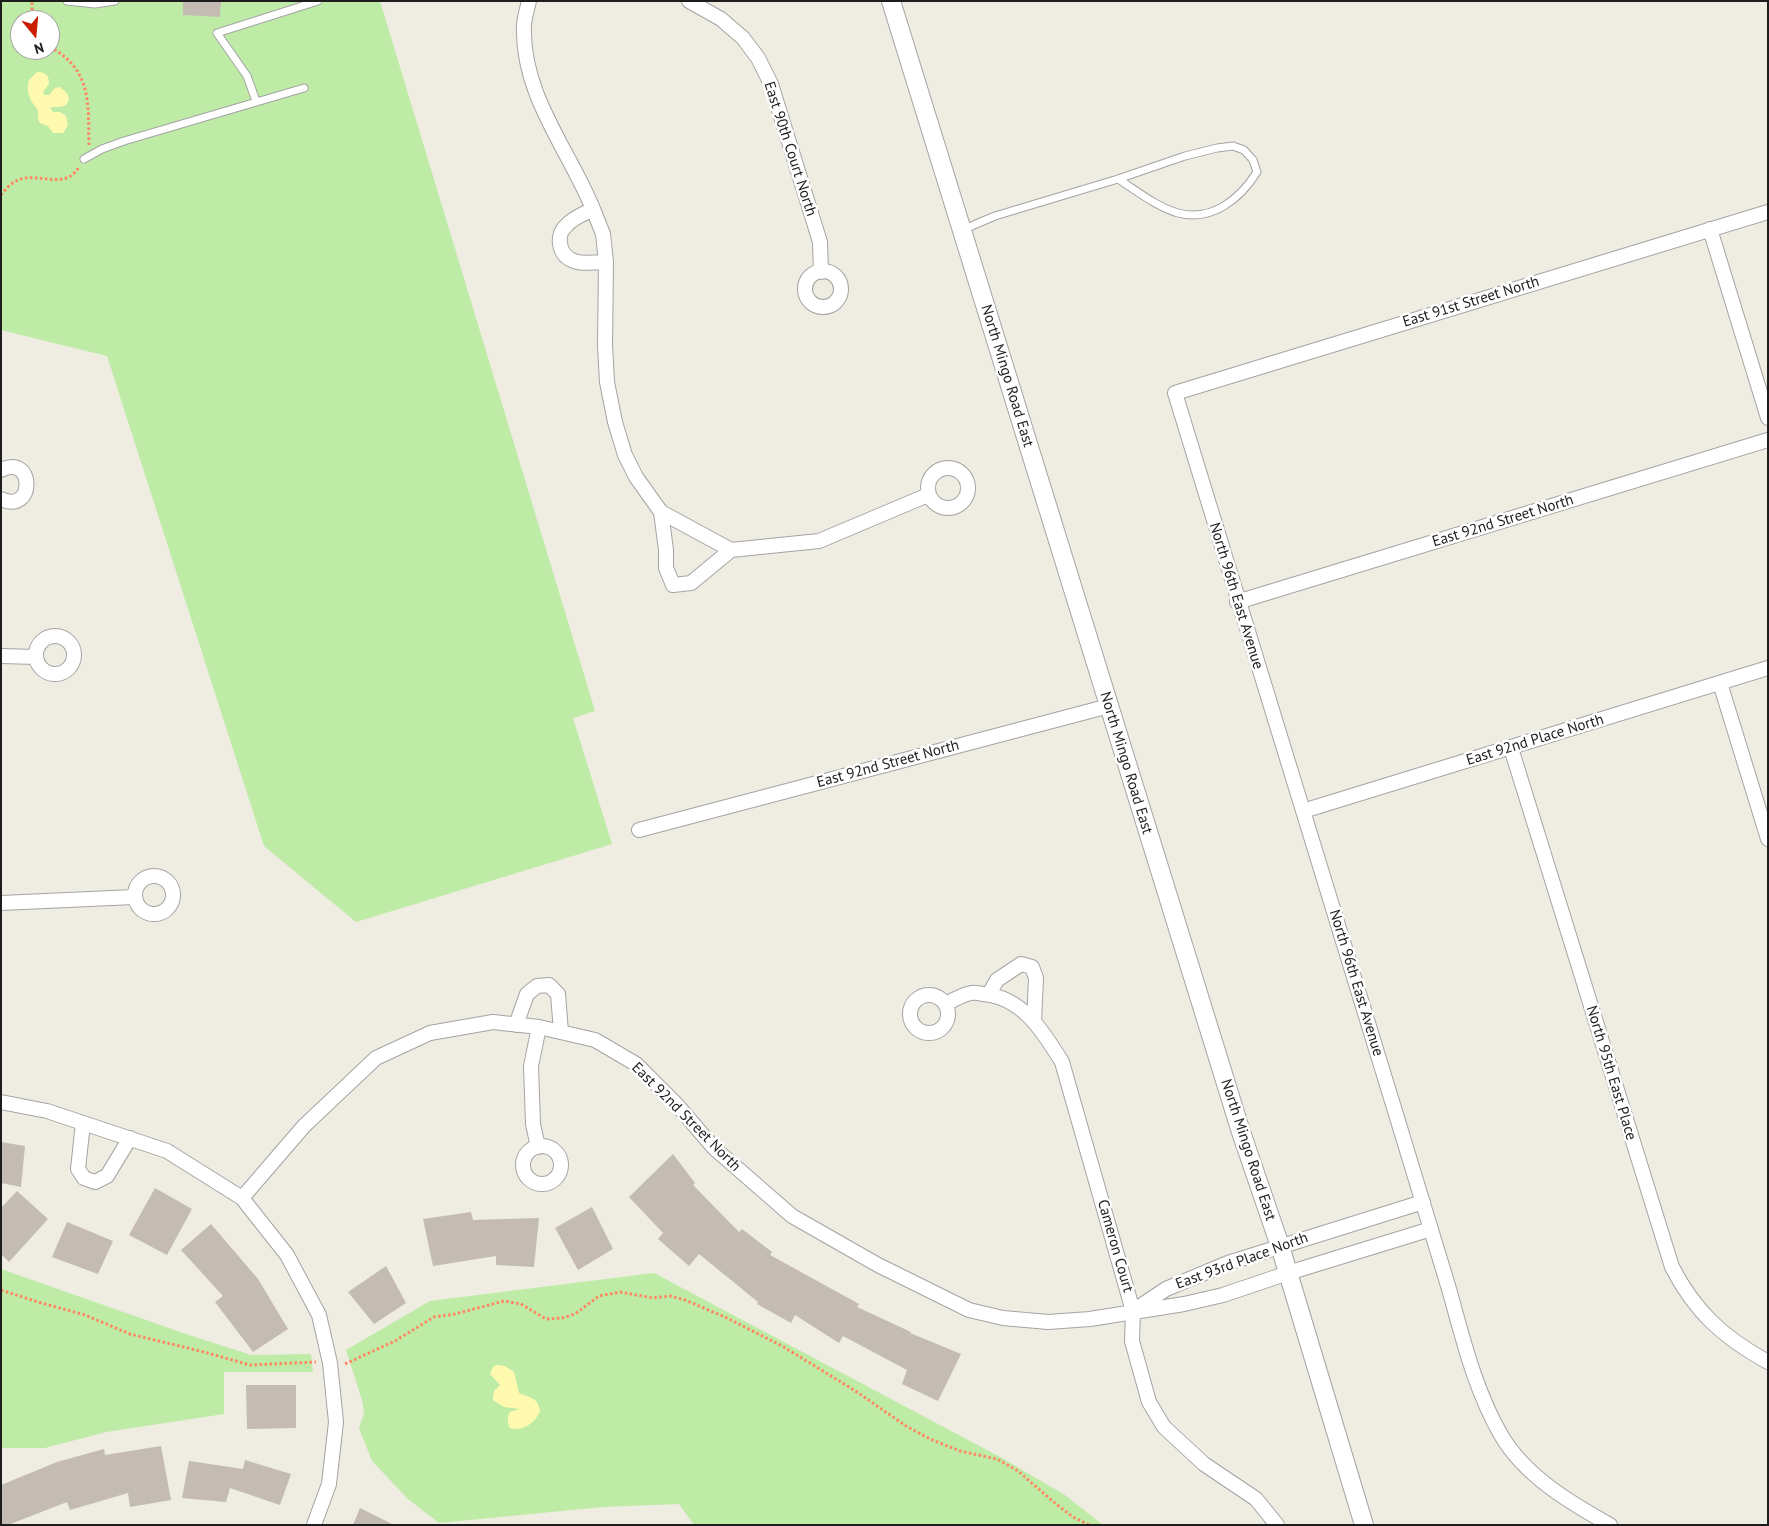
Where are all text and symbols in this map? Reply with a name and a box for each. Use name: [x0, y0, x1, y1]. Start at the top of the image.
north arrow: [10, 10, 60, 60]
text: N: [32, 38, 46, 58]
street label: East 90th Court North: [760, 79, 820, 219]
street label: East 91st Street North: [1401, 273, 1541, 331]
street label: North Mingo Road East: [977, 303, 1037, 449]
street label: East 92nd Street North: [1430, 491, 1576, 551]
street label: North 96th East Avenue: [1205, 521, 1267, 671]
street label: North Mingo Road East: [1096, 690, 1156, 836]
street label: East 92nd Place North: [1464, 711, 1606, 769]
street label: East 92nd Street North: [815, 736, 961, 792]
street label: North 96th East Avenue: [1325, 908, 1387, 1058]
street label: North 95th East Place: [1582, 1004, 1640, 1142]
street label: East 92nd Street North: [628, 1059, 744, 1175]
street label: North Mingo Road East: [1217, 1077, 1279, 1223]
street label: Cameron Court: [1093, 1198, 1137, 1294]
street label: East 93rd Place North: [1173, 1229, 1311, 1293]

